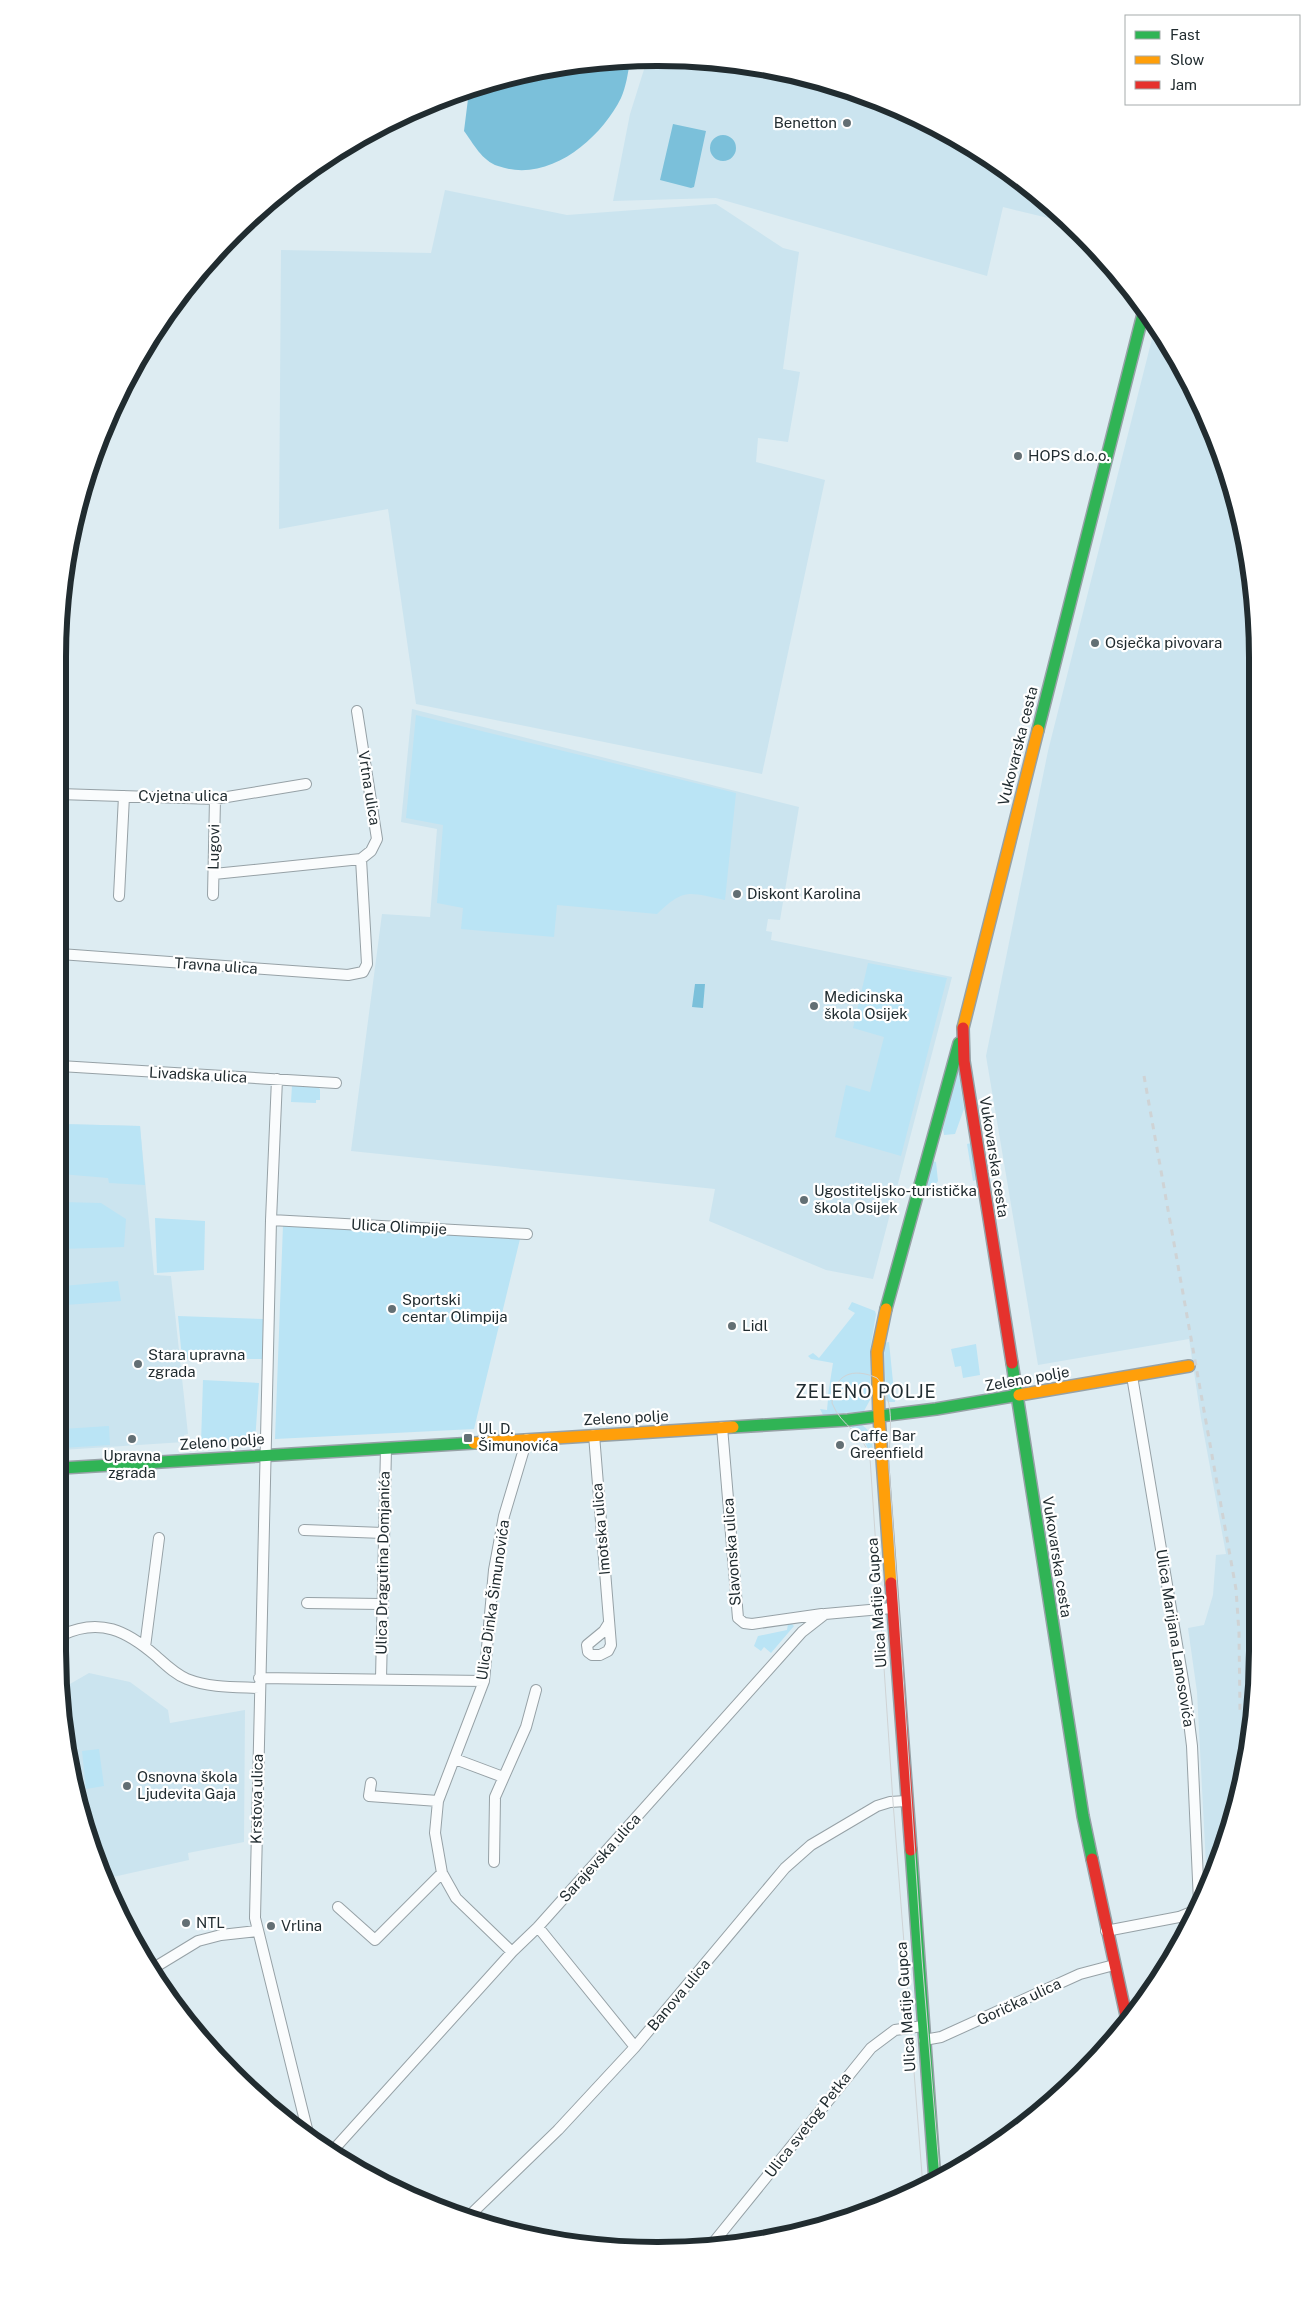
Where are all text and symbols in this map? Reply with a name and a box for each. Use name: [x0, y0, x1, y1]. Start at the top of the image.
legend: [1125, 15, 1300, 105]
text: Fast: [1170, 26, 1200, 43]
text: Slow: [1170, 51, 1205, 68]
text: Jam: [1170, 76, 1197, 93]
place label: Benetton: [774, 114, 837, 131]
marker: Benetton: [841, 117, 853, 129]
place label: HOPS d.o.o.: [1028, 447, 1110, 464]
marker: HOPS d.o.o.: [1012, 450, 1024, 462]
place label: Osječka pivovara: [1105, 634, 1222, 651]
marker: Osječka pivovara: [1089, 637, 1101, 649]
street label: Vukovarska cesta: [994, 684, 1041, 807]
street label: Vrtna ulica: [355, 749, 384, 826]
street label: Cvjetna ulica: [138, 787, 228, 804]
street label: Lugovi: [205, 824, 222, 870]
place label: Diskont Karolina: [747, 885, 861, 902]
marker: Diskont Karolina: [731, 888, 743, 900]
street label: Travna ulica: [174, 954, 258, 977]
place label: Medicinska škola Osijek: [824, 988, 908, 1022]
marker: Medicinska škola Osijek: [808, 1000, 820, 1012]
street label: Livadska ulica: [149, 1063, 247, 1086]
street label: Vukovarska cesta: [977, 1095, 1012, 1219]
place label: Ugostiteljsko-turistička škola Osijek: [814, 1182, 977, 1216]
marker: Ugostiteljsko-turistička škola Osijek: [798, 1194, 810, 1206]
street label: Ulica Olimpije: [351, 1216, 447, 1237]
place label: Sportski centar Olimpija: [402, 1291, 508, 1325]
marker: Sportski centar Olimpija: [386, 1303, 398, 1315]
place label: Lidl: [742, 1317, 768, 1334]
marker: Lidl: [726, 1320, 738, 1332]
place label: Stara upravna zgrada: [148, 1346, 245, 1380]
marker: Stara upravna zgrada: [132, 1358, 144, 1370]
street label: Zeleno polje: [983, 1363, 1071, 1394]
district label: ZELENO POLJE: [795, 1381, 937, 1402]
street label: Zeleno polje: [583, 1407, 669, 1428]
place label: Ul. D. Šimunovića: [478, 1420, 558, 1454]
place label: Caffe Bar Greenfield: [850, 1427, 923, 1461]
street label: Zeleno polje: [179, 1430, 265, 1453]
marker: Ul. D. Šimunovića: [462, 1432, 474, 1444]
marker: Upravna zgrada: [126, 1433, 138, 1445]
marker: Caffe Bar Greenfield: [834, 1439, 846, 1451]
place label: Upravna zgrada: [103, 1447, 161, 1481]
street label: Ulica Dragutina Domjanića: [372, 1471, 393, 1655]
street label: Imotska ulica: [588, 1482, 613, 1576]
street label: Vukovarska cesta: [1040, 1495, 1075, 1619]
street label: Slavonska ulica: [719, 1498, 744, 1607]
street label: Ulica Dinka Šimunovića: [473, 1519, 512, 1681]
street label: Ulica Matije Gupca: [863, 1537, 890, 1669]
street label: Ulica Marijana Lanosovića: [1153, 1548, 1198, 1728]
street label: Krstova ulica: [247, 1754, 266, 1844]
place label: Osnovna škola Ljudevita Gaja: [137, 1768, 238, 1802]
marker: Osnovna škola Ljudevita Gaja: [121, 1780, 133, 1792]
street label: Sarajevska ulica: [556, 1810, 644, 1905]
place label: NTL: [196, 1914, 225, 1931]
marker: NTL: [180, 1917, 192, 1929]
place label: Vrlina: [281, 1917, 322, 1934]
marker: Vrlina: [265, 1920, 277, 1932]
street label: Ulica Matije Gupca: [892, 1941, 919, 2073]
street label: Banova ulica: [644, 1956, 713, 2034]
street label: Gorička ulica: [974, 1975, 1063, 2028]
street label: Ulica svetog Petka: [761, 2069, 854, 2181]

